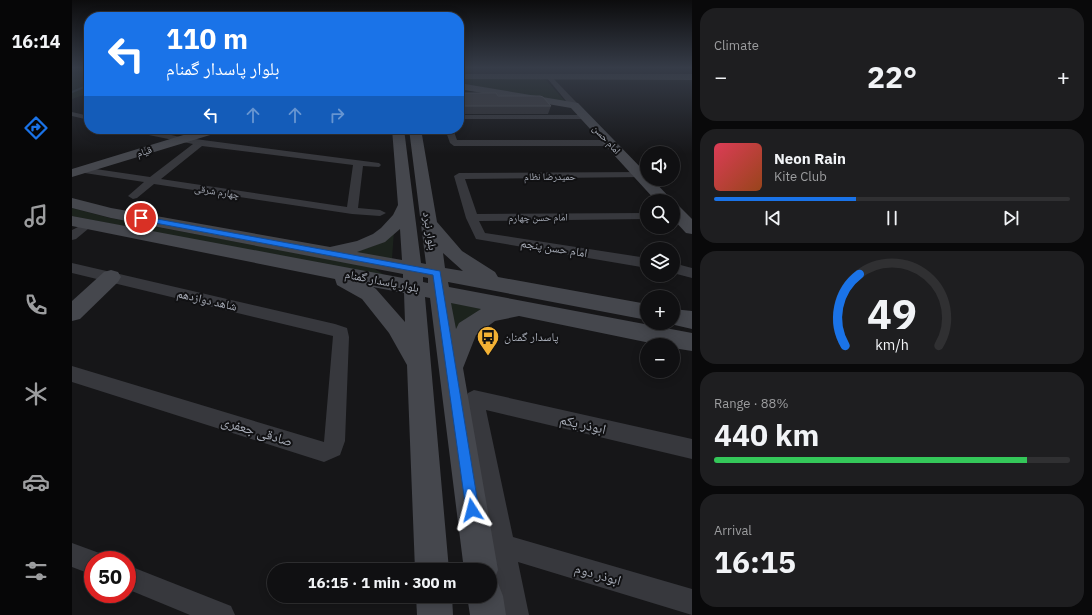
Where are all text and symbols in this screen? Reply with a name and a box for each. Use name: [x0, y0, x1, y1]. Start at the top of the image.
text: 110 m: [166, 20, 248, 57]
icon: left: [100, 28, 152, 80]
text: 16:14: [11, 30, 61, 53]
text: Climate: [714, 37, 759, 54]
text: بلوار پاسدار گمنام: [166, 57, 279, 80]
text: 22°: [867, 57, 917, 96]
text: −: [714, 62, 727, 91]
text: +: [1057, 62, 1070, 91]
icon: left: [200, 104, 222, 126]
icon: ahead: [242, 104, 264, 126]
icon: ahead: [284, 104, 306, 126]
icon: right: [326, 104, 348, 126]
icon: directions: [22, 114, 50, 142]
street label: امام حسن: [589, 122, 624, 157]
street label: قیام: [135, 143, 154, 161]
map controls: [640, 146, 680, 378]
button: sound: [640, 146, 680, 186]
text: Neon Rain: [774, 149, 846, 168]
text: Kite Club: [774, 168, 827, 185]
street label: حمیدرضا نظام: [524, 170, 577, 184]
street label: چهارم شرقی: [193, 182, 241, 203]
button: search: [640, 194, 680, 234]
pin: [124, 201, 158, 235]
icon: music: [22, 202, 50, 230]
icon: arrive: [130, 207, 152, 229]
icon: previous: [762, 207, 784, 229]
icon: pause: [881, 207, 903, 229]
icon: next: [1000, 207, 1022, 229]
street label: امام حسن چهارم: [508, 210, 568, 226]
street label: بلوار نبرد: [420, 211, 441, 251]
street label: امام حسن پنجم: [519, 235, 589, 261]
button: layers: [640, 242, 680, 282]
street label: بلوار پاسدار گمنام: [343, 266, 421, 296]
street label: شاهد دوازدهم: [175, 285, 239, 315]
text: 49: [867, 285, 917, 339]
button: +: [640, 290, 680, 330]
icon: phone: [22, 291, 50, 319]
bus stop icon: پاسدار گمنان: [475, 324, 501, 357]
place label: پاسدار گمنان: [504, 329, 559, 344]
text: km/h: [875, 334, 909, 353]
button: −: [640, 338, 680, 378]
icon: climate: [22, 380, 50, 408]
text: Range · 88%: [714, 395, 788, 412]
street label: ابوذر یکم: [558, 410, 608, 439]
street label: صادقی جعفری: [219, 412, 295, 450]
text: 440 km: [714, 415, 819, 454]
icon: car: [22, 468, 50, 496]
position arrow: [451, 489, 493, 531]
text: Arrival: [714, 522, 752, 539]
text: 16:15: [714, 542, 796, 581]
speed limit sign: 50: [84, 551, 136, 603]
icon: filters: [22, 557, 50, 585]
street label: ابوذر دوم: [572, 559, 623, 590]
text: 16:15 · 1 min · 300 m: [308, 573, 456, 592]

